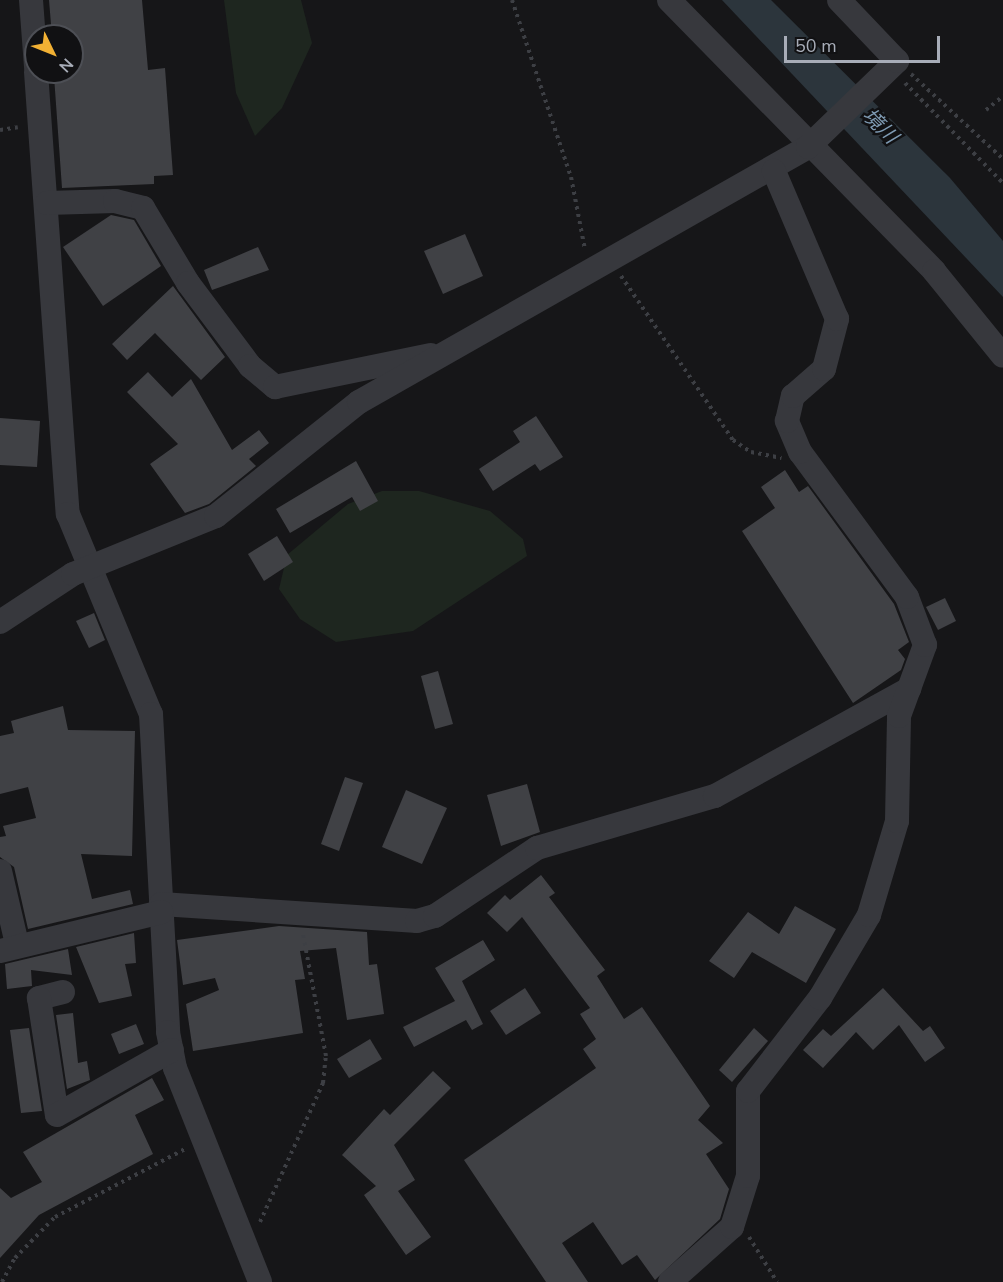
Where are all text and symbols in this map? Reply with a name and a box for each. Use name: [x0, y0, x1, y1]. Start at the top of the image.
north arrow: [24, 24, 84, 84]
scale bar: [787, 24, 943, 62]
text: 50 m: [795, 34, 837, 58]
text: N: [54, 53, 78, 77]
water label: 境川: [857, 103, 903, 149]

